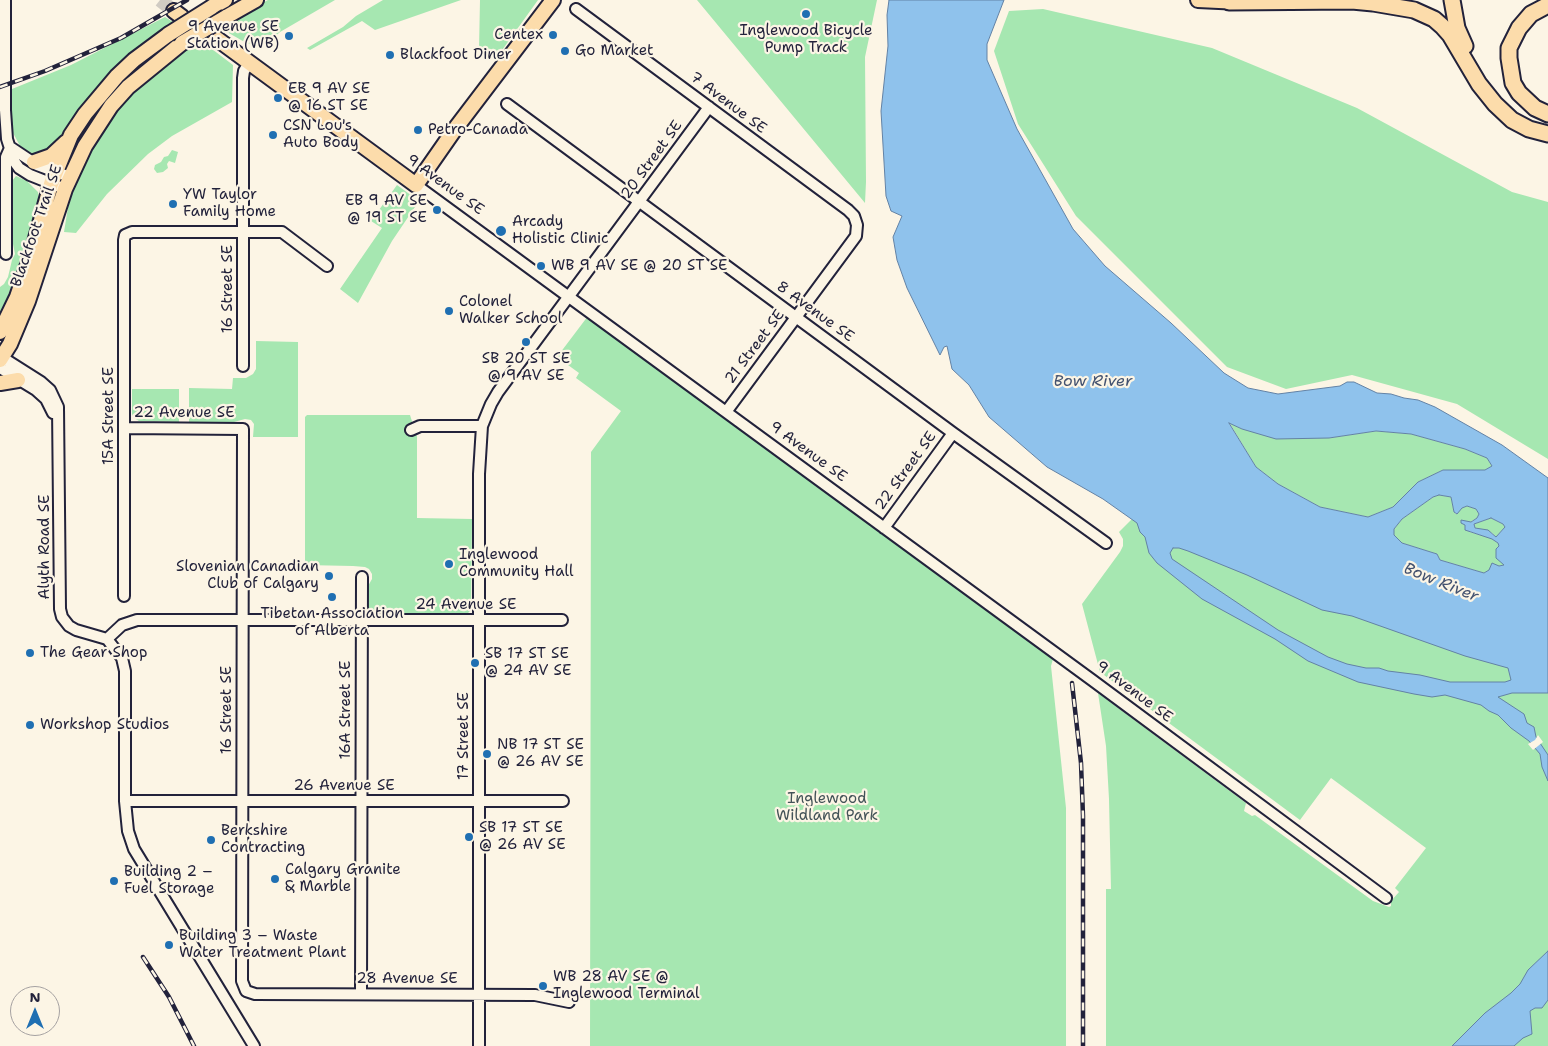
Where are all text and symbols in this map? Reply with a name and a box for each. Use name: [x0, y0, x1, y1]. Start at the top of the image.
marker: Inglewood Bicycle Pump Track: [800, 8, 812, 20]
place label: 9 Avenue SE Station (WB): [187, 18, 279, 53]
place label: Inglewood Bicycle Pump Track: [739, 22, 873, 57]
place label: Centex: [494, 26, 543, 44]
marker: Centex: [547, 29, 559, 41]
marker: 9 Avenue SE Station (WB): [283, 30, 295, 42]
place label: Go Market: [575, 42, 654, 60]
marker: Go Market: [559, 45, 571, 57]
place label: Blackfoot Diner: [400, 46, 512, 64]
marker: Blackfoot Diner: [384, 49, 396, 61]
street label: 7 Avenue SE: [686, 68, 770, 138]
place label: EB 9 AV SE @ 16 ST SE: [288, 80, 370, 115]
marker: EB 9 AV SE @ 16 ST SE: [272, 92, 284, 104]
place label: CSN Lou's Auto Body: [283, 117, 359, 152]
street label: 20 Street SE: [618, 117, 686, 203]
place label: Petro-Canada: [428, 121, 528, 139]
marker: Petro-Canada: [412, 124, 424, 136]
marker: CSN Lou's Auto Body: [267, 129, 279, 141]
street label: 9 Avenue SE: [403, 151, 487, 219]
street label: Blackfoot Trail SE: [8, 163, 66, 289]
place label: YW Taylor Family Home: [183, 186, 276, 221]
place label: EB 9 AV SE @ 19 ST SE: [345, 192, 427, 227]
marker: YW Taylor Family Home: [167, 198, 179, 210]
marker: EB 9 AV SE @ 19 ST SE: [431, 204, 443, 216]
place label: Arcady Holistic Clinic: [512, 213, 608, 248]
marker: Arcady Holistic Clinic: [494, 224, 508, 238]
street label: 16 Street SE: [219, 245, 237, 333]
place label: WB 9 AV SE @ 20 ST SE: [551, 257, 727, 275]
marker: WB 9 AV SE @ 20 ST SE: [535, 260, 547, 272]
street label: 8 Avenue SE: [773, 278, 857, 346]
place label: Colonel Walker School: [459, 293, 562, 328]
marker: Colonel Walker School: [443, 305, 455, 317]
street label: 21 Street SE: [721, 306, 789, 388]
marker: SB 20 ST SE @ 9 AV SE: [520, 336, 532, 348]
place label: SB 20 ST SE @ 9 AV SE: [482, 350, 570, 385]
street label: 15A Street SE: [100, 367, 118, 465]
water label: Bow River: [1053, 372, 1133, 392]
street label: 22 Avenue SE: [133, 404, 235, 422]
street label: 9 Avenue SE: [766, 418, 850, 486]
street label: 22 Street SE: [872, 428, 940, 514]
street label: Alyth Road SE: [36, 495, 54, 599]
place label: Inglewood Community Hall: [459, 546, 573, 581]
place label: Slovenian Canadian Club of Calgary: [176, 558, 319, 593]
marker: Inglewood Community Hall: [443, 558, 455, 570]
water label: Bow River: [1401, 559, 1481, 607]
marker: Slovenian Canadian Club of Calgary: [323, 570, 335, 582]
marker: Tibetan Association of Alberta: [326, 591, 338, 603]
street label: 24 Avenue SE: [416, 596, 516, 614]
place label: Tibetan Association of Alberta: [261, 605, 403, 640]
place label: The Gear Shop: [40, 644, 147, 662]
place label: SB 17 ST SE @ 24 AV SE: [485, 645, 571, 680]
marker: The Gear Shop: [24, 647, 36, 659]
marker: SB 17 ST SE @ 24 AV SE: [469, 657, 481, 669]
street label: 9 Avenue SE: [1092, 657, 1176, 727]
street label: 16A Street SE: [337, 661, 355, 759]
street label: 16 Street SE: [218, 666, 236, 754]
street label: 17 Street SE: [455, 692, 473, 780]
place label: Workshop Studios: [40, 716, 170, 734]
marker: Workshop Studios: [24, 719, 36, 731]
place label: NB 17 ST SE @ 26 AV SE: [497, 736, 584, 771]
marker: NB 17 ST SE @ 26 AV SE: [481, 748, 493, 760]
street label: 26 Avenue SE: [293, 777, 395, 795]
park label: Inglewood Wildland Park: [776, 790, 878, 825]
place label: SB 17 ST SE @ 26 AV SE: [479, 819, 566, 854]
place label: Berkshire Contracting: [221, 822, 305, 857]
marker: SB 17 ST SE @ 26 AV SE: [463, 831, 475, 843]
marker: Berkshire Contracting: [205, 834, 217, 846]
place label: Calgary Granite & Marble: [285, 861, 401, 896]
place label: Building 2 – Fuel Storage: [124, 863, 215, 898]
marker: Calgary Granite & Marble: [269, 873, 281, 885]
marker: Building 2 – Fuel Storage: [108, 875, 120, 887]
place label: Building 3 – Waste Water Treatment Plant: [179, 927, 346, 962]
marker: Building 3 – Waste Water Treatment Plant: [163, 939, 175, 951]
place label: WB 28 AV SE @ Inglewood Terminal: [553, 968, 699, 1003]
street label: 28 Avenue SE: [356, 970, 458, 988]
marker: WB 28 AV SE @ Inglewood Terminal: [537, 980, 549, 992]
north arrow: [10, 986, 60, 1036]
text: N: [29, 988, 41, 1006]

